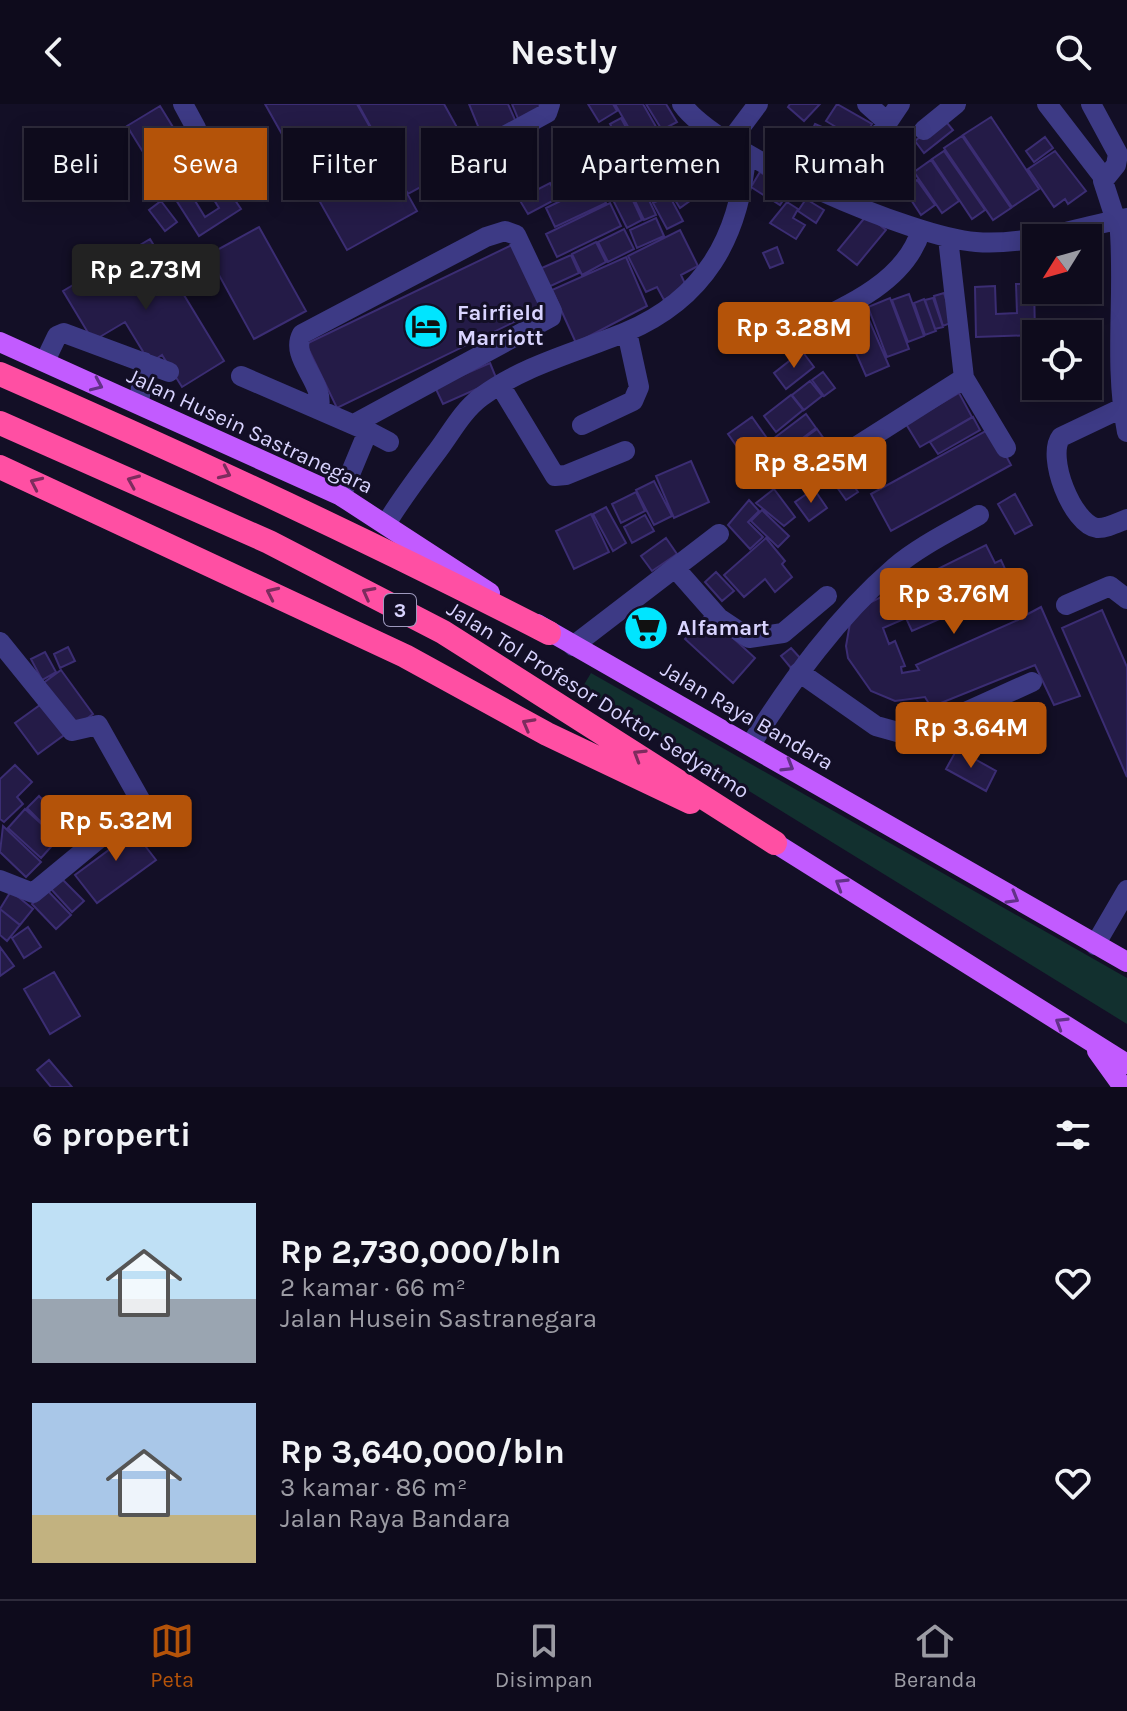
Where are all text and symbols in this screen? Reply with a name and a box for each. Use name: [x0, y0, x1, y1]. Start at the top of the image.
icon: back: [32, 30, 76, 74]
icon: search: [1051, 30, 1095, 74]
text: Nestly: [510, 31, 617, 73]
chip: Beli: [24, 128, 128, 200]
chip: Sewa: [144, 128, 267, 200]
chip: Filter: [283, 128, 405, 200]
chip: Baru: [421, 128, 537, 200]
chip: Apartemen: [553, 128, 749, 200]
chip: Rumah: [765, 128, 914, 200]
north arrow: [1022, 224, 1102, 304]
map controls: [1022, 224, 1102, 400]
pin: Rp 2.73M: [63, 244, 229, 312]
text: Rp 2.73M: [90, 254, 202, 285]
place label: Fairfield Marriott: [457, 300, 544, 351]
hotel icon: Fairfield Marriott: [402, 302, 450, 350]
pin: Rp 3.28M: [711, 302, 877, 370]
text: Rp 3.28M: [736, 312, 852, 343]
button: locate: [1022, 320, 1102, 400]
street label: Jalan Husein Sastranegara: [123, 363, 377, 499]
one-way arrow: [89, 376, 103, 392]
pin: Rp 8.25M: [728, 437, 894, 505]
text: Rp 8.25M: [753, 447, 869, 478]
one-way arrow: [217, 463, 232, 479]
one-way arrow: [127, 475, 141, 491]
one-way arrow: [30, 477, 44, 493]
pin: Rp 3.76M: [871, 568, 1037, 636]
text: Rp 3.76M: [898, 578, 1010, 609]
one-way arrow: [265, 587, 280, 603]
one-way arrow: [361, 587, 376, 602]
road number: 3: [384, 594, 416, 626]
street label: Jalan Tol Profesor Doktor Sedyatmo: [442, 596, 754, 804]
supermarket icon: Alfamart: [622, 604, 670, 652]
place label: Alfamart: [677, 615, 770, 641]
street label: Jalan Raya Bandara: [656, 656, 838, 776]
pin: Rp 3.64M: [888, 702, 1054, 770]
text: Rp 3.64M: [914, 712, 1028, 743]
one-way arrow: [522, 718, 537, 734]
one-way arrow: [633, 749, 648, 764]
one-way arrow: [779, 756, 794, 772]
pin: Rp 5.32M: [33, 795, 199, 863]
text: Rp 5.32M: [59, 805, 173, 836]
one-way arrow: [835, 879, 850, 894]
one-way arrow: [1004, 888, 1019, 904]
one-way arrow: [1055, 1017, 1070, 1032]
icon: filters: [1051, 1113, 1095, 1157]
text: 6 properti: [32, 1115, 191, 1155]
text: Rp 2,730,000/bln: [280, 1232, 562, 1272]
icon: home: [96, 1235, 192, 1331]
icon: heart: [1051, 1261, 1095, 1305]
text: 2 kamar · 66 m²: [280, 1272, 466, 1303]
text: Jalan Husein Sastranegara: [280, 1303, 597, 1334]
text: Rp 3,640,000/bln: [280, 1432, 565, 1472]
icon: home: [96, 1435, 192, 1531]
icon: heart: [1051, 1461, 1095, 1505]
text: 3 kamar · 86 m²: [280, 1472, 467, 1503]
text: Jalan Raya Bandara: [280, 1503, 511, 1534]
tab: Peta: [150, 1619, 194, 1693]
tab: Disimpan: [495, 1619, 593, 1693]
tab: Beranda: [893, 1619, 977, 1693]

